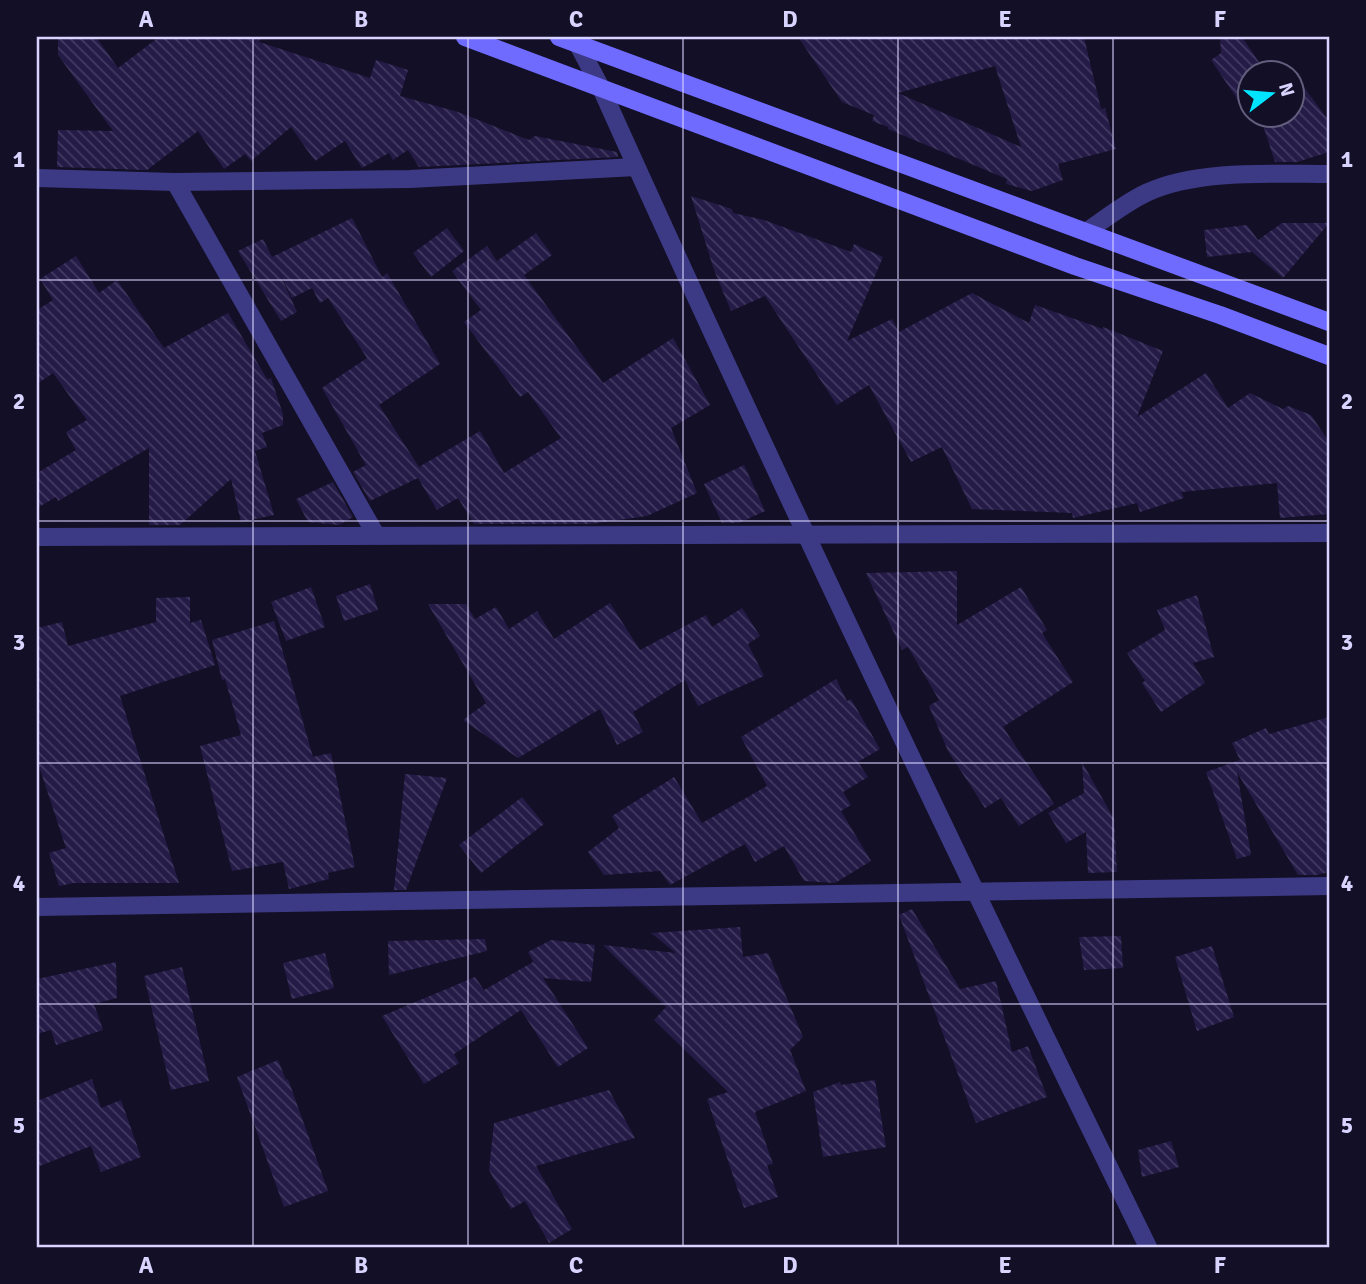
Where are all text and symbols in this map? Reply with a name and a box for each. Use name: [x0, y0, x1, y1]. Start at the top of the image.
text: A: [139, 5, 154, 34]
text: B: [354, 5, 368, 34]
text: C: [569, 5, 583, 34]
text: D: [782, 5, 798, 34]
text: E: [998, 5, 1012, 34]
text: F: [1214, 5, 1226, 34]
north arrow: [1236, 60, 1306, 130]
text: N: [1273, 80, 1300, 99]
text: 1: [13, 145, 25, 174]
text: 1: [1341, 145, 1353, 174]
text: 2: [13, 387, 25, 416]
text: 2: [1341, 387, 1353, 416]
text: 3: [13, 628, 25, 657]
text: 3: [1341, 628, 1353, 657]
text: 4: [13, 869, 25, 898]
text: 4: [1341, 869, 1353, 898]
text: 5: [13, 1111, 25, 1140]
text: 5: [1341, 1111, 1353, 1140]
text: A: [139, 1251, 154, 1280]
text: B: [354, 1251, 368, 1280]
text: C: [569, 1251, 583, 1280]
text: D: [782, 1251, 798, 1280]
text: E: [998, 1251, 1012, 1280]
text: F: [1214, 1251, 1226, 1280]

